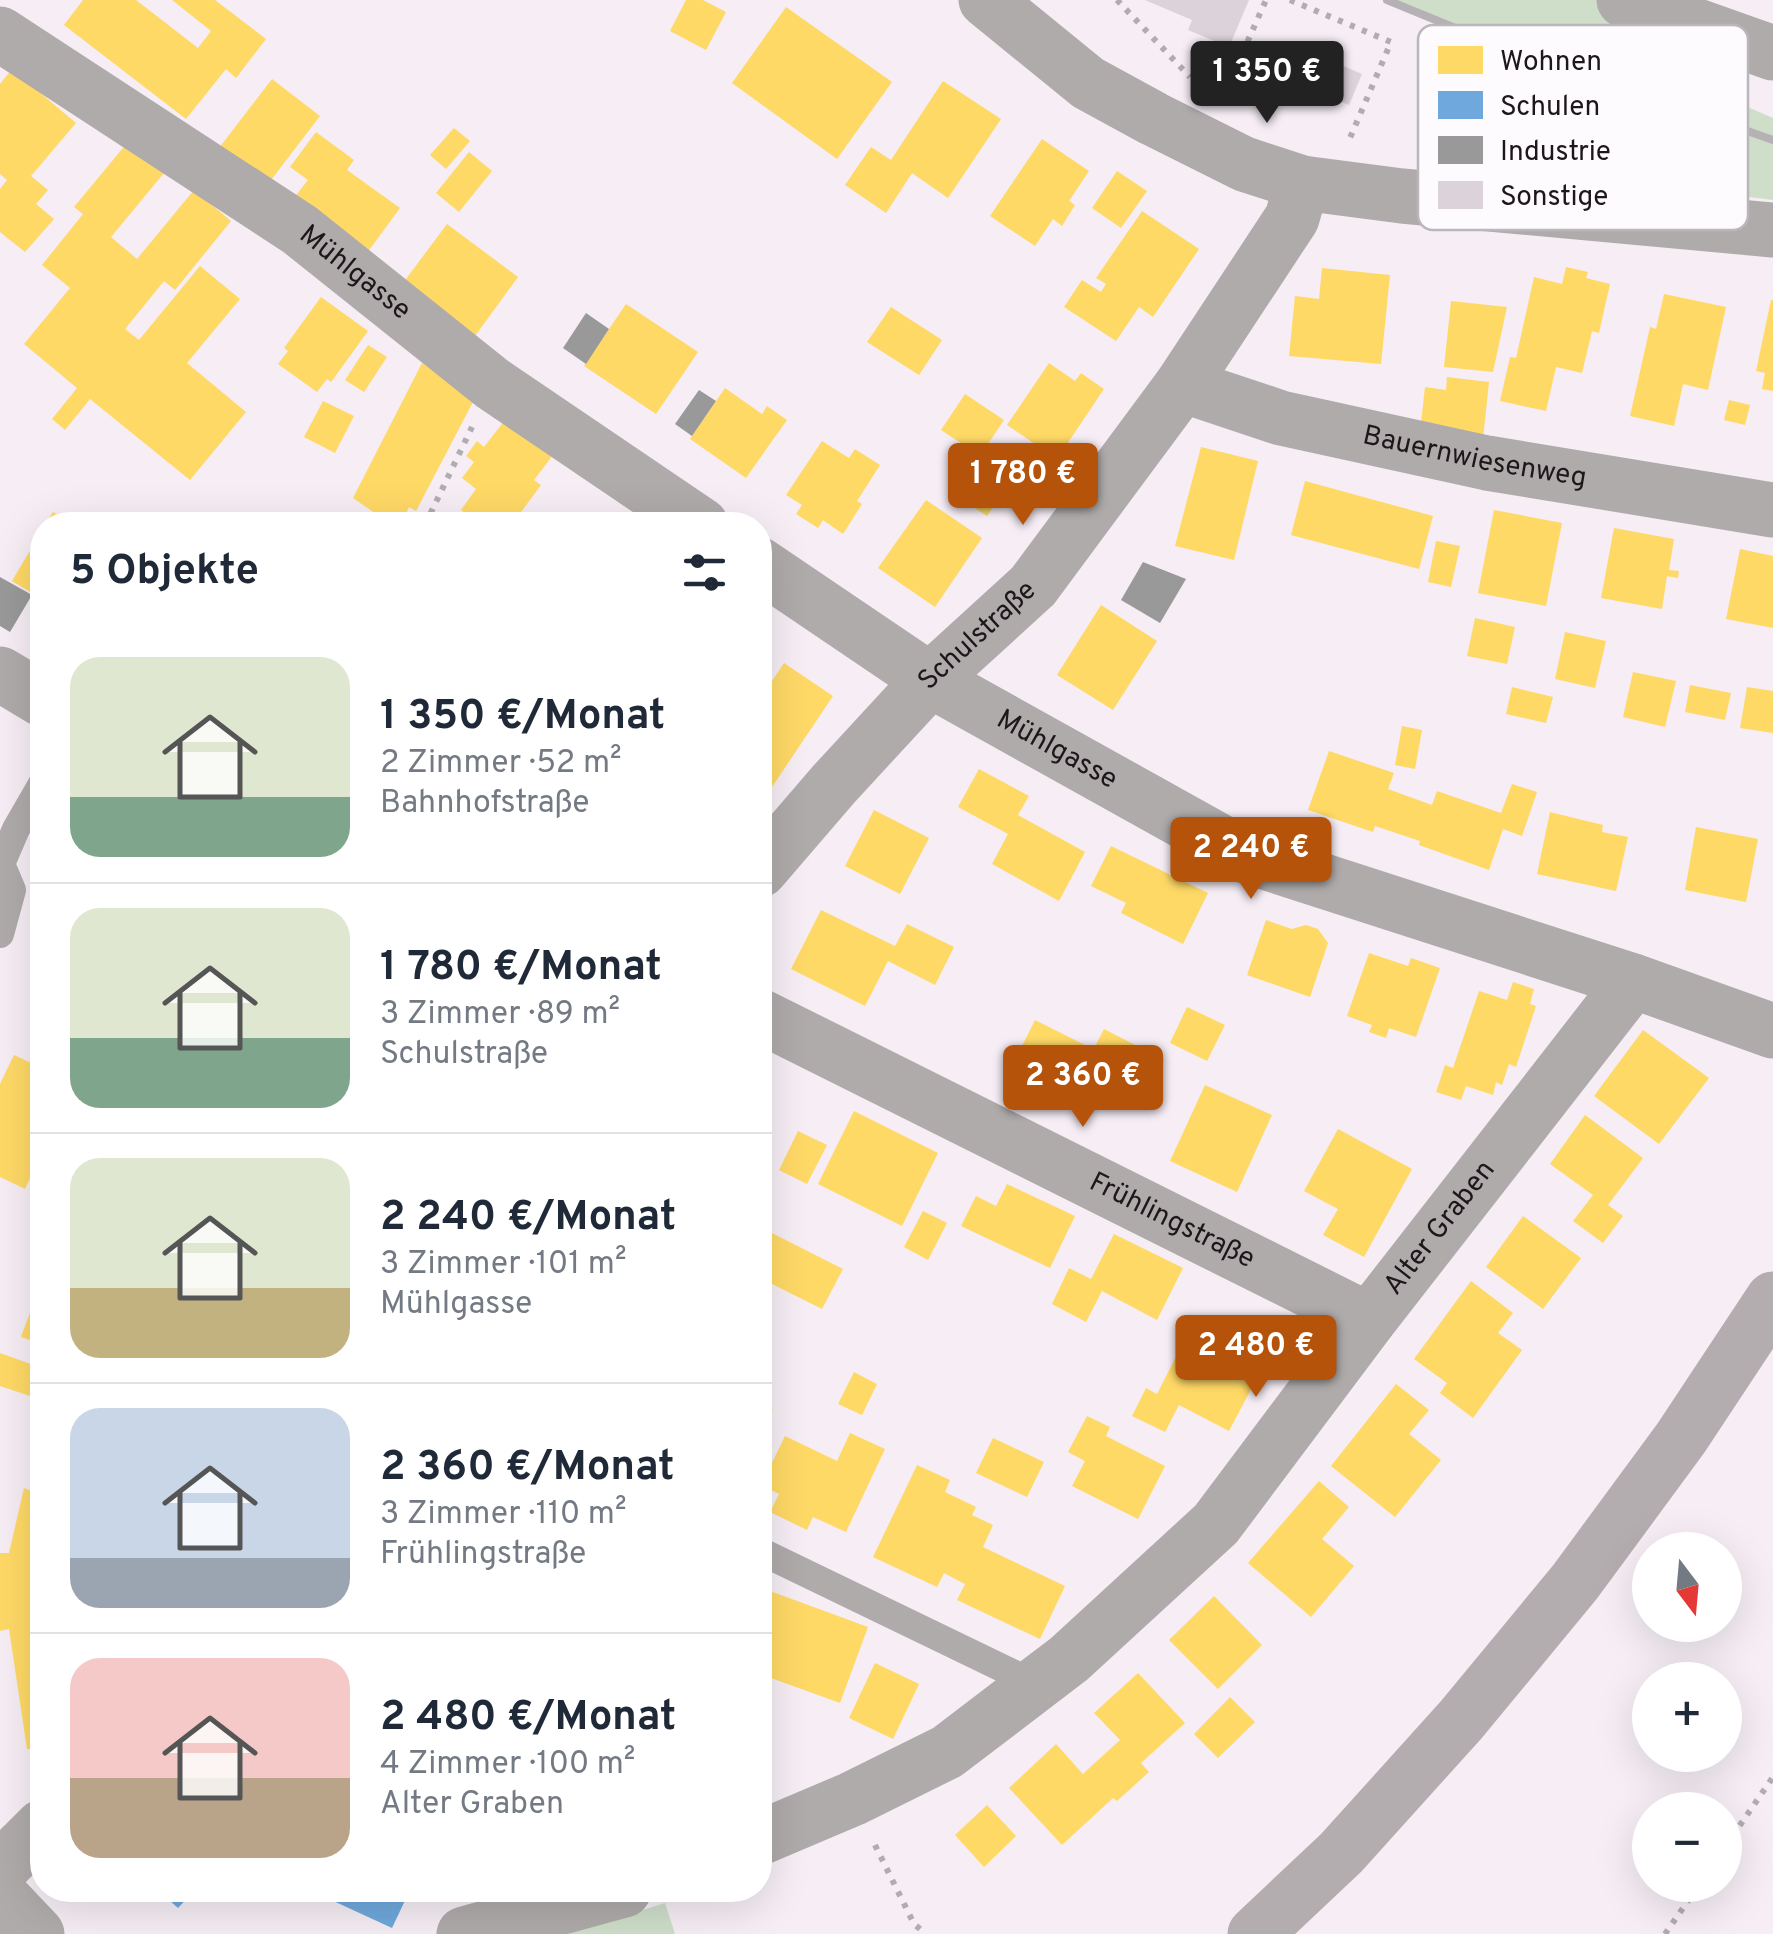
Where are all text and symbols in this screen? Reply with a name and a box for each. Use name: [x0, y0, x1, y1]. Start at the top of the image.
legend: [1418, 25, 1748, 230]
pin: 1 350 €: [1175, 41, 1359, 126]
text: Wohnen: [1500, 45, 1602, 81]
text: 1 350 €: [1213, 53, 1321, 93]
text: Schulen: [1500, 90, 1600, 126]
text: Industrie: [1500, 135, 1611, 171]
text: Sonstige: [1500, 180, 1608, 216]
street label: Mühlgasse: [291, 218, 418, 329]
street label: Bauernwiesenweg: [1359, 418, 1589, 497]
pin: 1 780 €: [931, 443, 1115, 528]
text: 1 780 €: [970, 455, 1076, 495]
icon: filters: [677, 545, 732, 600]
text: 5 Objekte: [70, 546, 259, 599]
street label: Schulstraße: [911, 573, 1044, 698]
text: 1 350 €/Monat: [380, 691, 665, 744]
icon: home: [150, 697, 270, 817]
street label: Mühlgasse: [990, 702, 1123, 799]
text: 2 Zimmer · 52 m²: [380, 744, 622, 784]
text: Bahnhofstraße: [380, 784, 590, 824]
pin: 2 240 €: [1159, 817, 1343, 902]
text: 2 240 €: [1192, 829, 1310, 869]
text: 1 780 €/Monat: [380, 942, 662, 995]
icon: home: [150, 948, 270, 1068]
text: 3 Zimmer · 89 m²: [380, 995, 620, 1035]
text: Schulstraße: [380, 1035, 548, 1075]
pin: 2 360 €: [991, 1045, 1175, 1130]
text: 2 360 €: [1025, 1057, 1141, 1097]
street label: Alter Graben: [1377, 1154, 1504, 1303]
street label: Frühlingstraße: [1083, 1165, 1260, 1278]
text: 2 240 €/Monat: [380, 1192, 676, 1245]
icon: home: [150, 1198, 270, 1318]
text: 3 Zimmer · 101 m²: [380, 1245, 626, 1285]
text: Mühlgasse: [380, 1285, 532, 1325]
pin: 2 480 €: [1164, 1315, 1348, 1400]
text: 2 480 €: [1197, 1327, 1315, 1367]
text: 2 360 €/Monat: [380, 1442, 674, 1495]
icon: home: [150, 1448, 270, 1568]
text: 3 Zimmer · 110 m²: [380, 1495, 626, 1535]
north arrow: [1632, 1532, 1742, 1642]
map controls: [1632, 1532, 1742, 1902]
text: Frühlingstraße: [380, 1535, 586, 1575]
button: +: [1632, 1662, 1742, 1772]
text: 2 480 €/Monat: [380, 1692, 676, 1745]
icon: home: [150, 1698, 270, 1818]
text: 4 Zimmer · 100 m²: [380, 1745, 635, 1785]
text: Alter Graben: [380, 1785, 564, 1825]
button: −: [1632, 1792, 1742, 1902]

